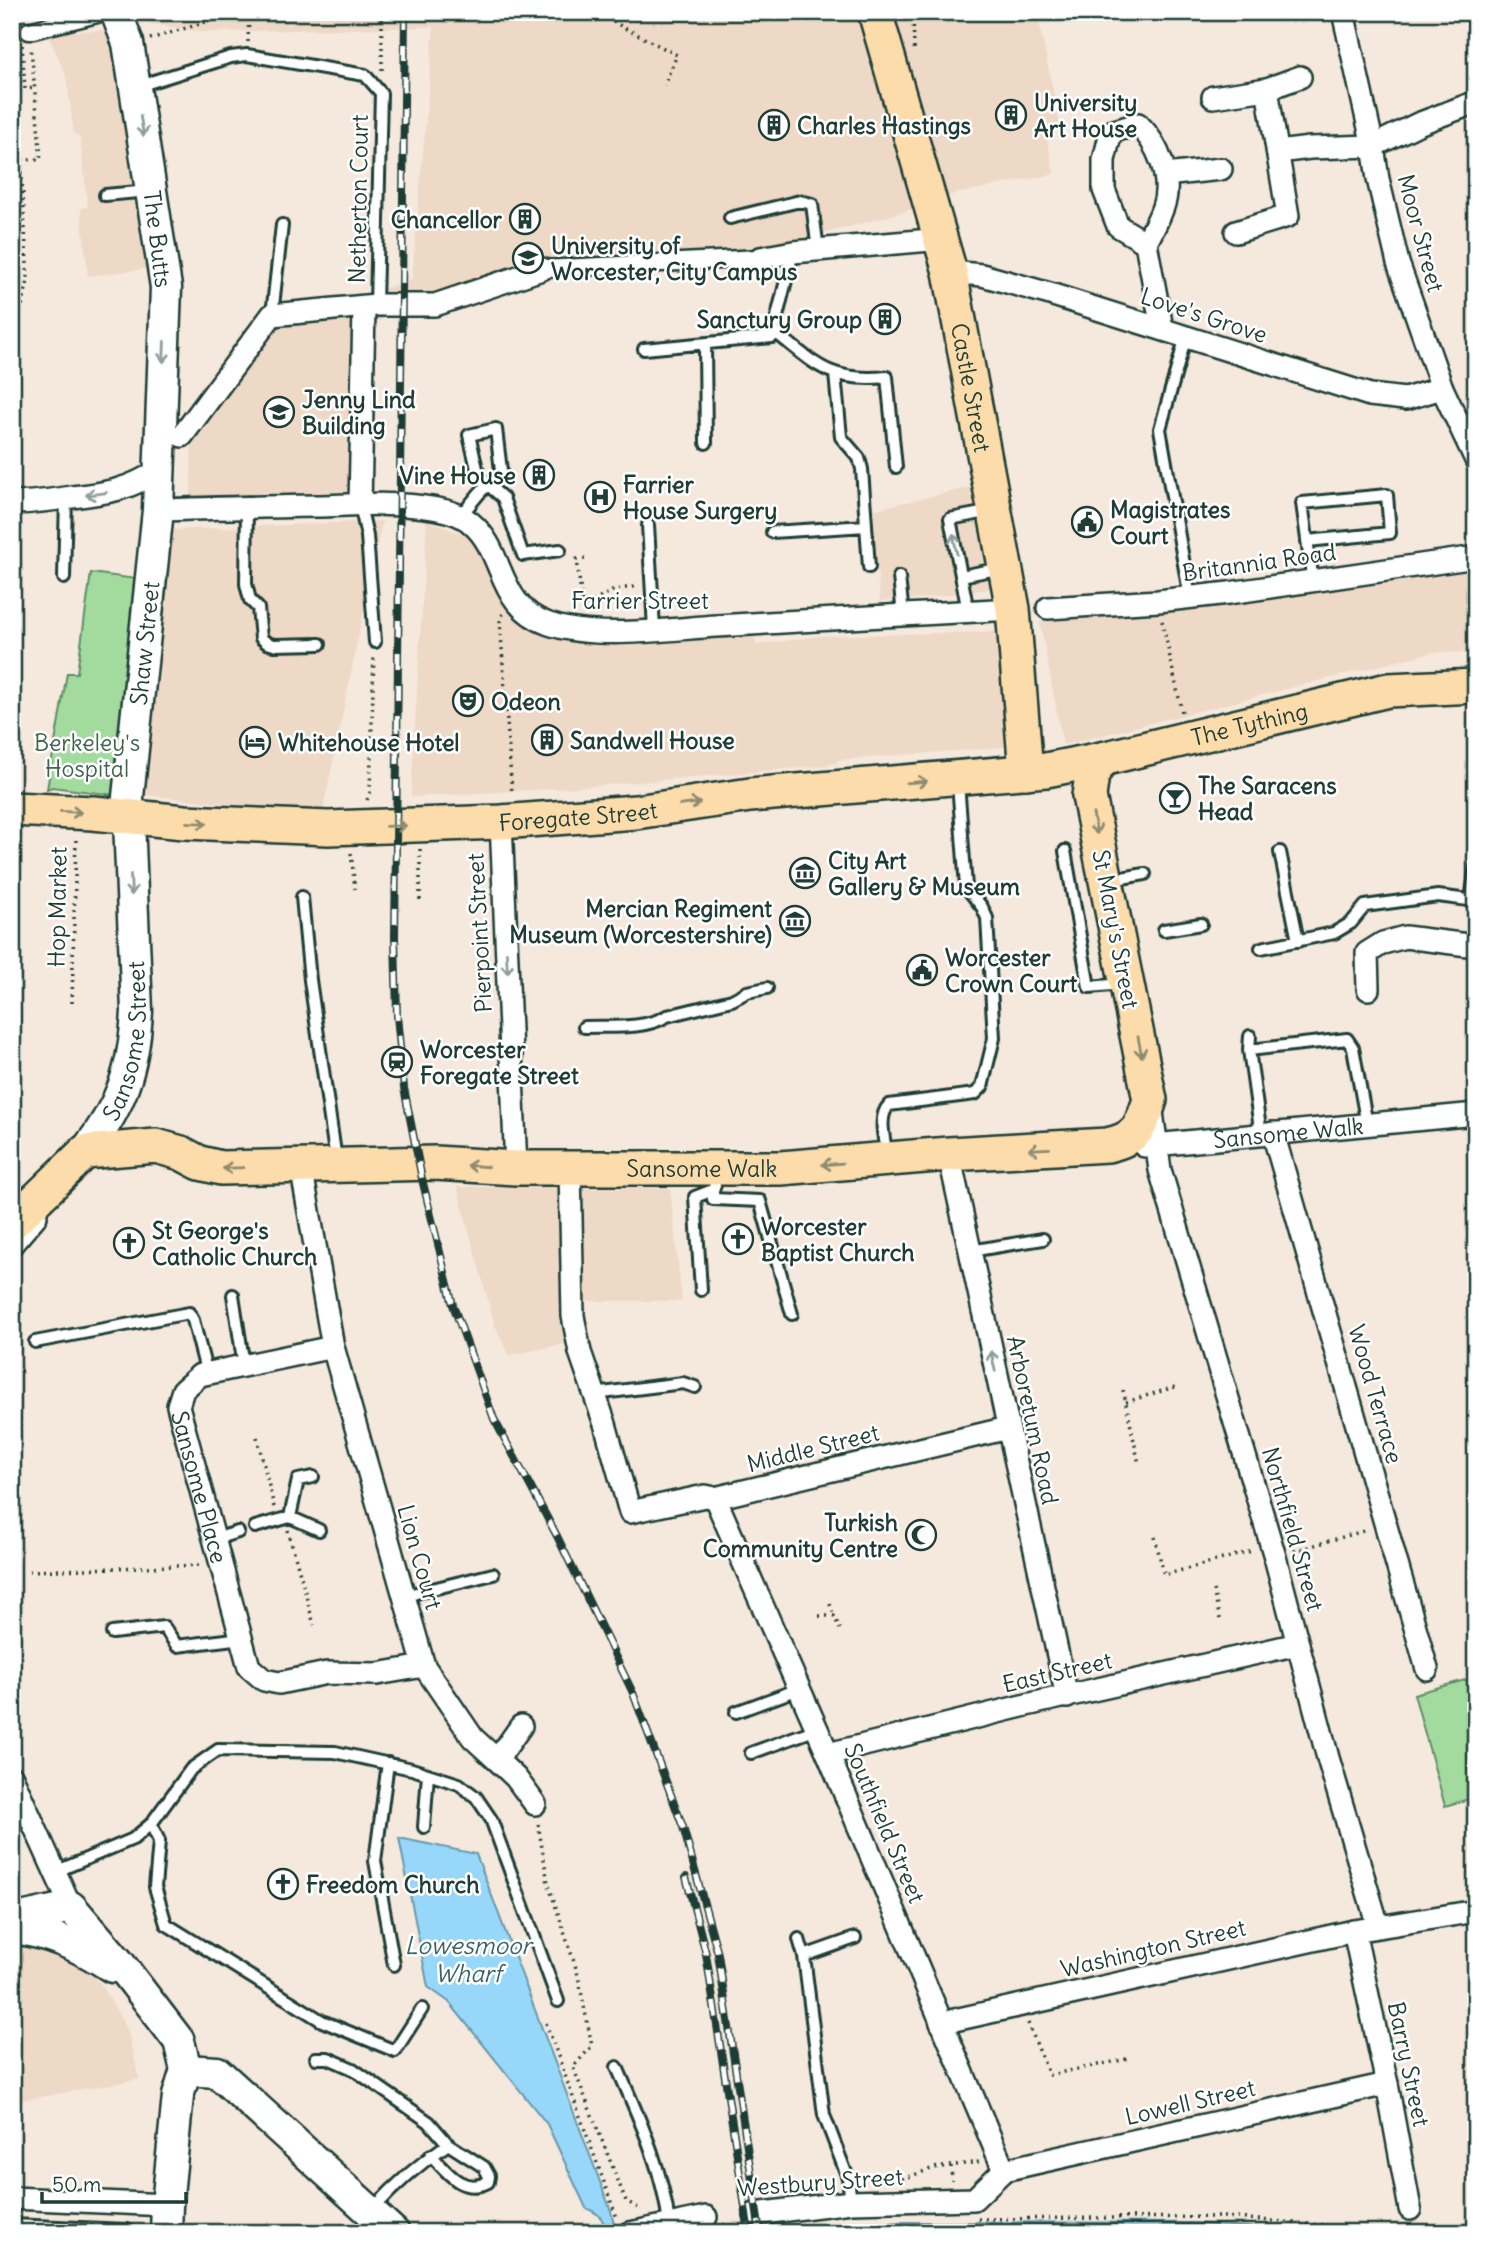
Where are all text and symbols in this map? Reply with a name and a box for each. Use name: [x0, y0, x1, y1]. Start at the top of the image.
place label: University Art House: [1034, 88, 1137, 143]
building icon: University Art House: [994, 98, 1028, 132]
building icon: Charles Hastings: [757, 108, 791, 142]
place label: Charles Hastings: [797, 111, 971, 140]
one-way arrow: [136, 114, 149, 137]
street label: Netherton Court: [342, 114, 374, 284]
street label: Moor Street: [1391, 171, 1451, 295]
street label: The Butts: [138, 189, 178, 289]
building icon: Chancellor: [508, 202, 542, 236]
place label: Chancellor: [391, 205, 503, 234]
place label: University of Worcester, City Campus: [551, 231, 797, 286]
school or university icon: University of Worcester, City Campus: [511, 241, 545, 275]
street label: Love's Grove: [1137, 281, 1271, 349]
building icon: Sanctury Group: [868, 302, 902, 336]
place label: Sanctury Group: [697, 305, 862, 334]
street label: Castle Street: [945, 320, 998, 455]
one-way arrow: [157, 340, 170, 363]
place label: Jenny Lind Building: [302, 385, 416, 440]
school or university icon: Jenny Lind Building: [262, 395, 296, 429]
building icon: Vine House: [522, 458, 556, 492]
place label: Vine House: [400, 461, 516, 490]
place label: Farrier House Surgery: [623, 470, 777, 525]
hospital icon: Farrier House Surgery: [583, 480, 617, 514]
one-way arrow: [85, 488, 108, 501]
place label: Magistrates Court: [1110, 495, 1230, 550]
public building icon: Magistrates Court: [1070, 505, 1104, 539]
one-way arrow: [947, 533, 961, 556]
street label: Britannia Road: [1180, 537, 1338, 587]
street label: Shaw Street: [123, 580, 165, 707]
street label: Farrier Street: [571, 586, 709, 615]
theatre icon: Odeon: [451, 684, 485, 718]
place label: Odeon: [491, 687, 561, 716]
street label: The Tything: [1188, 695, 1311, 752]
building icon: Sandwell House: [530, 723, 564, 757]
hotel icon: Whitehouse Hotel: [238, 725, 272, 759]
place label: Sandwell House: [570, 726, 735, 755]
park label: Berkeley's Hospital: [34, 728, 140, 783]
place label: Whitehouse Hotel: [278, 728, 460, 757]
place label: The Saracens Head: [1198, 771, 1337, 826]
one-way arrow: [905, 775, 928, 788]
bar icon: The Saracens Head: [1158, 781, 1192, 815]
street label: Foregate Street: [498, 794, 659, 837]
one-way arrow: [679, 797, 701, 810]
one-way arrow: [59, 806, 82, 819]
one-way arrow: [1088, 812, 1102, 835]
one-way arrow: [186, 816, 209, 829]
one-way arrow: [384, 819, 407, 832]
street label: Hop Market: [41, 846, 73, 968]
place label: City Art Gallery & Museum: [828, 846, 1020, 901]
street label: St Mary's Street: [1086, 847, 1146, 1011]
street label: Pierpoint Street: [460, 852, 498, 1013]
museum icon: City Art Gallery & Museum: [788, 856, 822, 890]
one-way arrow: [124, 873, 137, 896]
place label: Mercian Regiment Museum (Worcestershire): [509, 894, 772, 949]
museum icon: Mercian Regiment Museum (Worcestershire): [778, 904, 812, 938]
place label: Worcester Crown Court: [945, 943, 1078, 998]
one-way arrow: [501, 951, 514, 974]
public building icon: Worcester Crown Court: [905, 953, 939, 987]
street label: Sansome Street: [96, 960, 152, 1125]
place label: Worcester Foregate Street: [420, 1035, 579, 1090]
one-way arrow: [1133, 1035, 1147, 1058]
station icon: Worcester Foregate Street: [380, 1045, 414, 1079]
street label: Sansome Walk: [1212, 1110, 1365, 1154]
one-way arrow: [1028, 1143, 1051, 1156]
street label: Sansome Walk: [626, 1154, 777, 1183]
one-way arrow: [821, 1158, 844, 1171]
one-way arrow: [466, 1159, 489, 1172]
one-way arrow: [222, 1161, 245, 1175]
place label: Worcester Baptist Church: [761, 1212, 915, 1267]
place label: St George's Catholic Church: [152, 1216, 317, 1271]
church icon: Worcester Baptist Church: [721, 1222, 755, 1256]
church icon: St George's Catholic Church: [112, 1226, 146, 1260]
street label: Wood Terrace: [1342, 1321, 1410, 1467]
street label: Arboretum Road: [1001, 1333, 1065, 1507]
one-way arrow: [986, 1350, 1000, 1373]
street label: Sansome Place: [165, 1408, 235, 1566]
street label: Middle Street: [744, 1418, 882, 1478]
street label: Northfield Street: [1256, 1444, 1330, 1615]
street label: Lion Court: [391, 1501, 449, 1613]
place label: Turkish Community Centre: [703, 1508, 898, 1563]
mosque icon: Turkish Community Centre: [904, 1518, 938, 1552]
street label: East Street: [999, 1645, 1115, 1699]
street label: Southfield Street: [838, 1739, 932, 1907]
church icon: Freedom Church: [266, 1867, 300, 1901]
place label: Freedom Church: [306, 1870, 480, 1899]
street label: Washington Street: [1058, 1913, 1249, 1983]
water label: Lowesmoor Wharf: [405, 1930, 535, 1988]
street label: Barry Street: [1382, 1999, 1436, 2129]
street label: Lowell Street: [1122, 2073, 1258, 2131]
scale bar: [42, 2161, 186, 2205]
street label: Westbury Street: [736, 2162, 904, 2202]
text: 50 m: [52, 2171, 101, 2198]

